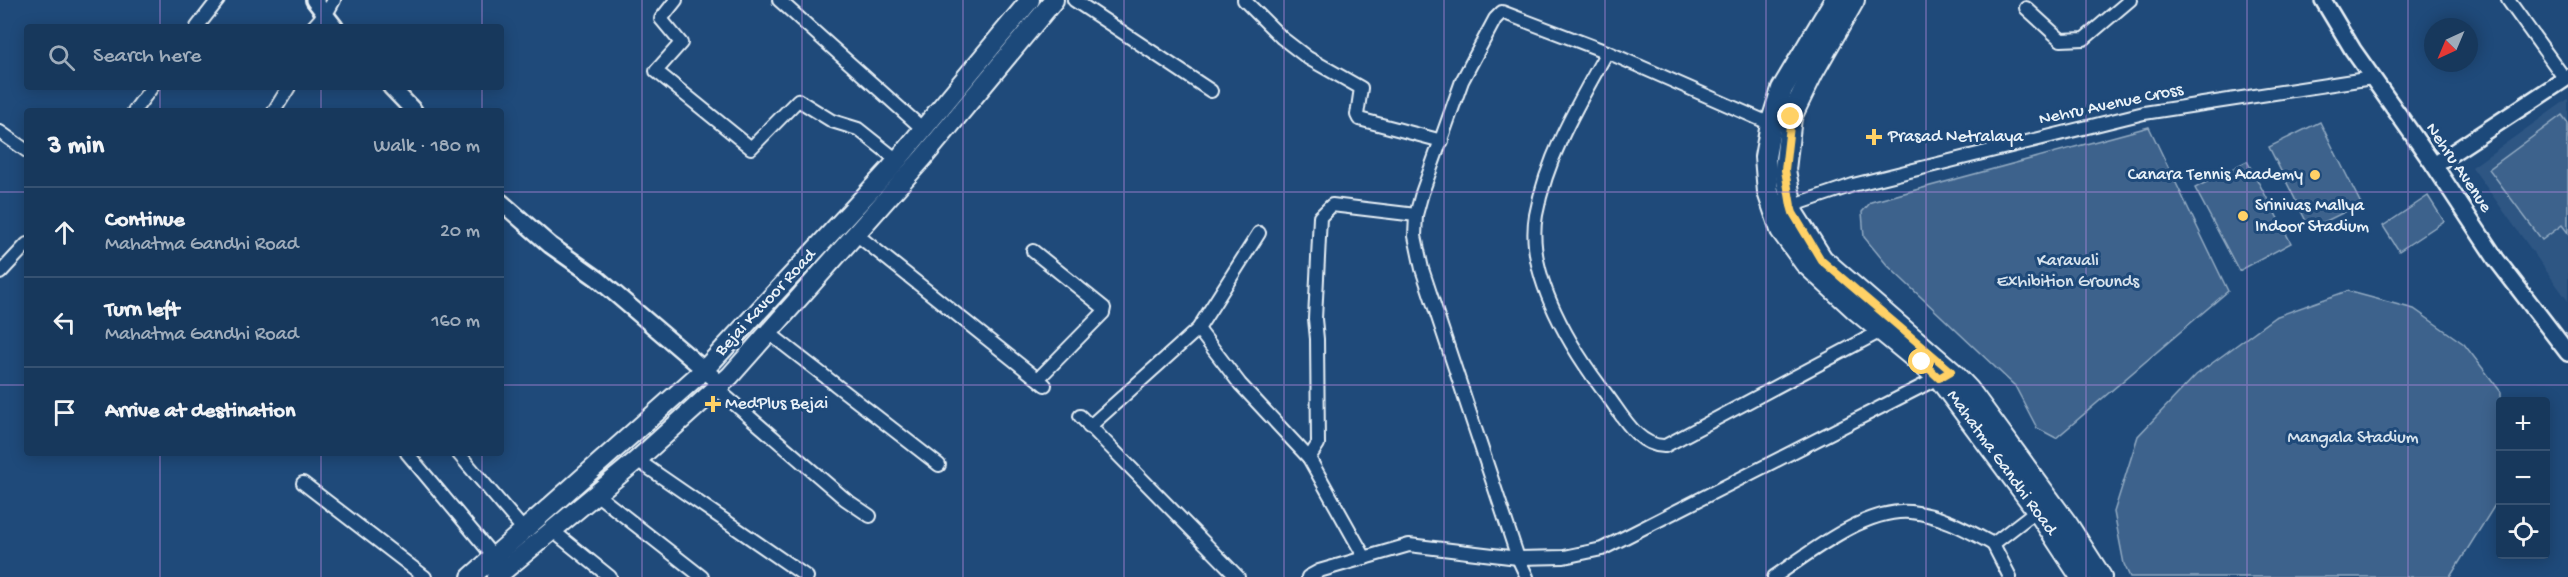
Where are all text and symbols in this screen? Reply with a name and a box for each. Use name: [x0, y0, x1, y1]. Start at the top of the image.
north arrow: [2424, 18, 2478, 72]
search box: [24, 24, 504, 90]
icon: search: [45, 41, 78, 74]
text: Search here: [93, 44, 201, 70]
street label: Nehru Avenue Cross: [2037, 79, 2186, 131]
route end: [1777, 103, 1803, 129]
street label: Nehru Avenue: [2420, 119, 2496, 218]
place label: Prasad Netralaya: [1887, 127, 2024, 148]
marker: Prasad Netralaya: [1865, 128, 1883, 146]
text: 3 min: [48, 132, 104, 163]
text: Walk · 180 m: [373, 136, 480, 159]
place label: Canara Tennis Academy: [2128, 165, 2303, 186]
marker: Canara Tennis Academy: [2308, 168, 2322, 182]
place label: Srinivas Mallya Indoor Stadium: [2255, 196, 2369, 238]
text: Continue: [105, 208, 185, 234]
marker: Srinivas Mallya Indoor Stadium: [2236, 209, 2250, 223]
icon: ahead: [48, 216, 81, 249]
text: 20 m: [440, 221, 480, 244]
text: Mahatma Gandhi Road: [105, 234, 298, 257]
street label: Bejai Kavoor Road: [710, 244, 822, 361]
park label: Karavali Exhibition Grounds: [1997, 251, 2141, 293]
text: Turn left: [105, 298, 179, 324]
icon: left: [48, 306, 81, 339]
text: 160 m: [431, 311, 480, 334]
text: Mahatma Gandhi Road: [105, 324, 298, 347]
route start: [1908, 348, 1934, 374]
street label: Mahatma Gandhi Road: [1941, 386, 2062, 541]
place label: MedPlus Bejai: [725, 394, 828, 415]
icon: arrive: [48, 396, 81, 429]
marker: MedPlus Bejai: [706, 397, 720, 411]
map controls: [2496, 397, 2550, 559]
button: +: [2496, 397, 2550, 451]
text: Arrive at destination: [105, 399, 295, 425]
park label: Mangala Stadium: [2288, 428, 2419, 449]
button: −: [2496, 451, 2550, 505]
button: locate: [2496, 505, 2550, 559]

